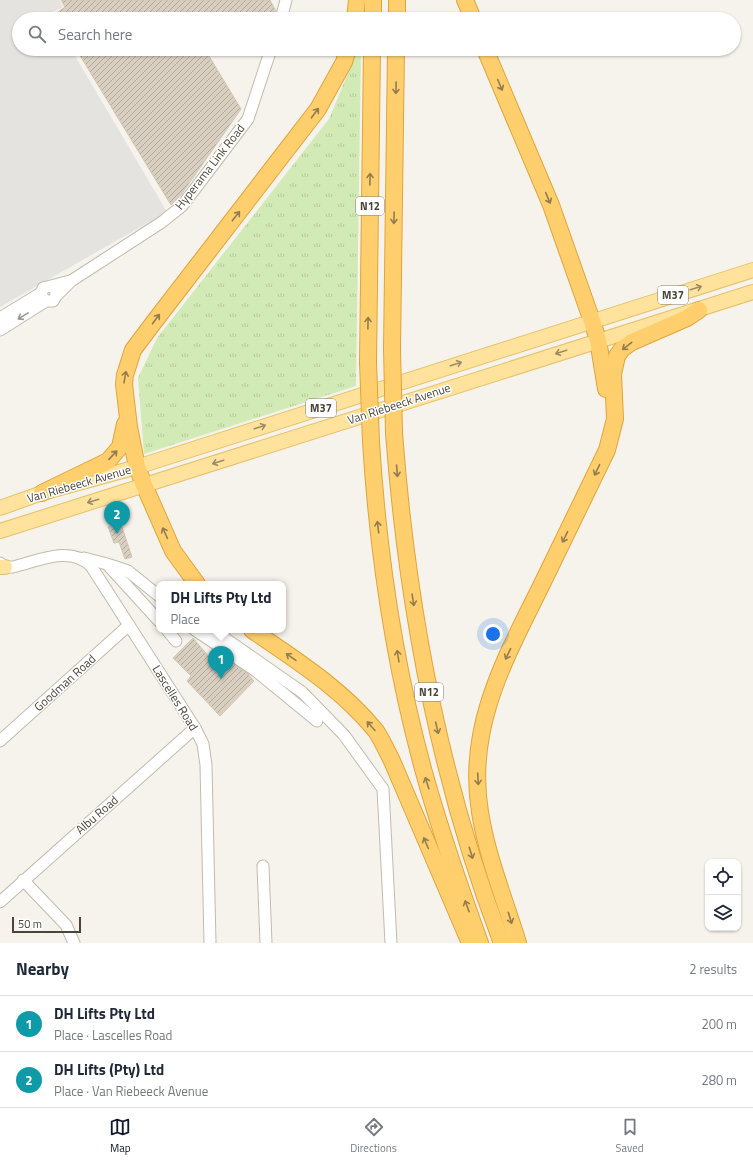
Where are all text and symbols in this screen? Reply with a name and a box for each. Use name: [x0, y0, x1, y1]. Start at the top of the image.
search box: [12, 12, 741, 56]
icon: search: [26, 23, 48, 45]
text: Search here: [58, 23, 132, 46]
one-way arrow: [497, 78, 505, 90]
one-way arrow: [392, 81, 400, 94]
one-way arrow: [310, 107, 319, 118]
street label: Hyperama Link Road: [170, 120, 249, 214]
one-way arrow: [366, 173, 374, 186]
one-way arrow: [545, 191, 553, 203]
road number: N12: [356, 197, 384, 215]
one-way arrow: [231, 210, 240, 221]
one-way arrow: [390, 211, 398, 224]
one-way arrow: [690, 284, 703, 291]
road number: M37: [658, 286, 688, 304]
one-way arrow: [17, 313, 29, 321]
one-way arrow: [152, 314, 161, 325]
one-way arrow: [364, 317, 372, 330]
one-way arrow: [621, 341, 632, 350]
one-way arrow: [554, 349, 567, 356]
one-way arrow: [449, 360, 461, 368]
one-way arrow: [121, 371, 129, 384]
street label: Van Riebeeck Avenue: [345, 378, 453, 429]
road number: M37: [306, 399, 336, 417]
one-way arrow: [253, 423, 266, 430]
one-way arrow: [109, 450, 118, 460]
one-way arrow: [212, 458, 224, 466]
street label: Van Riebeeck Avenue: [25, 460, 133, 507]
one-way arrow: [394, 464, 401, 477]
one-way arrow: [593, 464, 600, 476]
one-way arrow: [87, 498, 100, 505]
pin: 2: [104, 501, 130, 534]
one-way arrow: [374, 521, 382, 534]
one-way arrow: [161, 528, 168, 540]
one-way arrow: [561, 530, 568, 542]
popup: [156, 581, 286, 633]
text: DH Lifts Pty Ltd: [171, 586, 271, 609]
one-way arrow: [409, 594, 417, 607]
text: Place: [171, 609, 200, 629]
your location: [483, 624, 503, 644]
pin: 1: [208, 646, 234, 679]
one-way arrow: [504, 648, 511, 660]
street label: Goodman Road: [30, 650, 100, 716]
one-way arrow: [394, 650, 402, 663]
one-way arrow: [285, 653, 296, 661]
street label: Lascelles Road: [148, 661, 203, 734]
road number: N12: [415, 683, 443, 701]
one-way arrow: [366, 721, 375, 731]
one-way arrow: [434, 721, 442, 734]
one-way arrow: [474, 772, 482, 785]
one-way arrow: [423, 776, 430, 789]
street label: Albu Road: [71, 791, 122, 839]
one-way arrow: [422, 838, 429, 850]
one-way arrow: [468, 847, 475, 860]
map controls: [705, 859, 741, 931]
button: locate: [705, 859, 741, 895]
button: layers: [705, 895, 741, 931]
one-way arrow: [463, 900, 470, 913]
one-way arrow: [507, 912, 514, 925]
scale bar: [12, 915, 81, 934]
text: 50 m: [18, 916, 42, 932]
text: Nearby: [16, 956, 69, 982]
text: 2 results: [689, 959, 737, 979]
text: DH Lifts Pty Ltd: [54, 1002, 155, 1025]
text: 1: [25, 1014, 33, 1034]
text: 200 m: [701, 1014, 737, 1034]
text: Place · Lascelles Road: [54, 1025, 172, 1045]
text: DH Lifts (Pty) Ltd: [54, 1058, 164, 1081]
text: 2: [25, 1070, 33, 1090]
text: 280 m: [701, 1070, 737, 1090]
text: Place · Van Riebeeck Avenue: [54, 1081, 208, 1101]
tab: Map: [109, 1116, 131, 1156]
tab: Directions: [350, 1116, 397, 1156]
tab: Saved: [616, 1116, 644, 1156]

